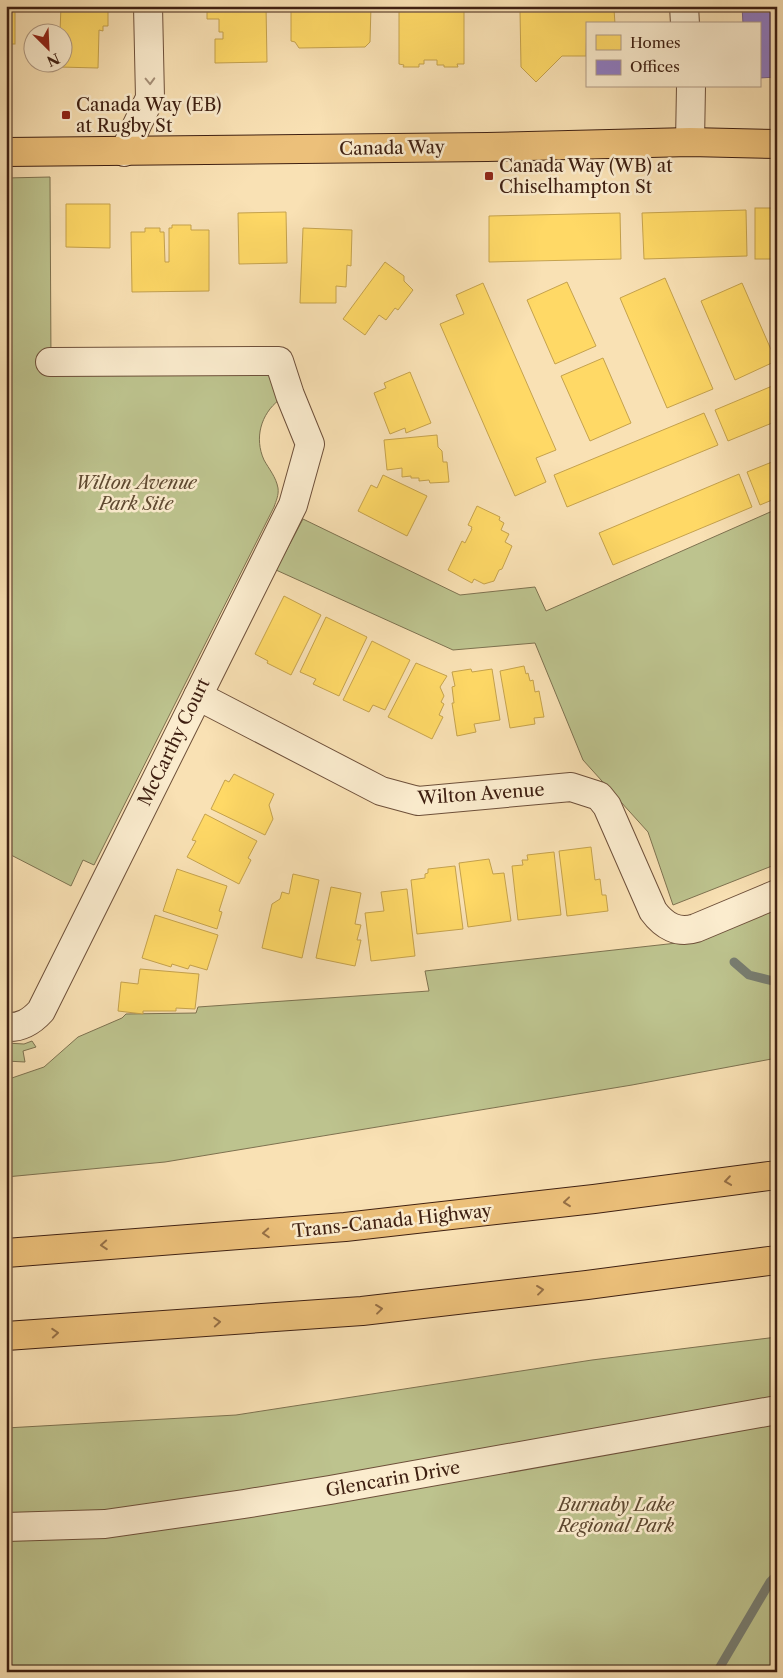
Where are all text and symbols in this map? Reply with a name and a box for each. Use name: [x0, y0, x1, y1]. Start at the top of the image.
north arrow: [22, 22, 72, 72]
legend: [586, 22, 760, 88]
text: Homes: [630, 33, 681, 52]
text: N: [44, 49, 63, 71]
text: Offices: [630, 57, 680, 76]
one-way arrow: [144, 78, 155, 86]
place label: Canada Way (EB) at Rugby St: [76, 94, 222, 137]
marker: Canada Way (EB) at Rugby St: [60, 109, 72, 121]
street label: Canada Way: [339, 136, 446, 160]
place label: Canada Way (WB) at Chiselhampton St: [499, 155, 673, 198]
marker: Canada Way (WB) at Chiselhampton St: [483, 170, 495, 182]
park label: Wilton Avenue Park Site: [75, 472, 198, 515]
street label: McCarthy Court: [134, 674, 215, 810]
street label: Wilton Avenue: [416, 779, 545, 809]
one-way arrow: [724, 1175, 732, 1186]
one-way arrow: [563, 1196, 571, 1207]
street label: Trans-Canada Highway: [291, 1199, 494, 1242]
one-way arrow: [262, 1227, 270, 1238]
one-way arrow: [100, 1239, 108, 1250]
one-way arrow: [537, 1285, 545, 1296]
one-way arrow: [375, 1304, 383, 1315]
one-way arrow: [213, 1317, 221, 1328]
one-way arrow: [51, 1328, 59, 1339]
street label: Glencarin Drive: [324, 1456, 462, 1502]
park label: Burnaby Lake Regional Park: [556, 1494, 675, 1537]

